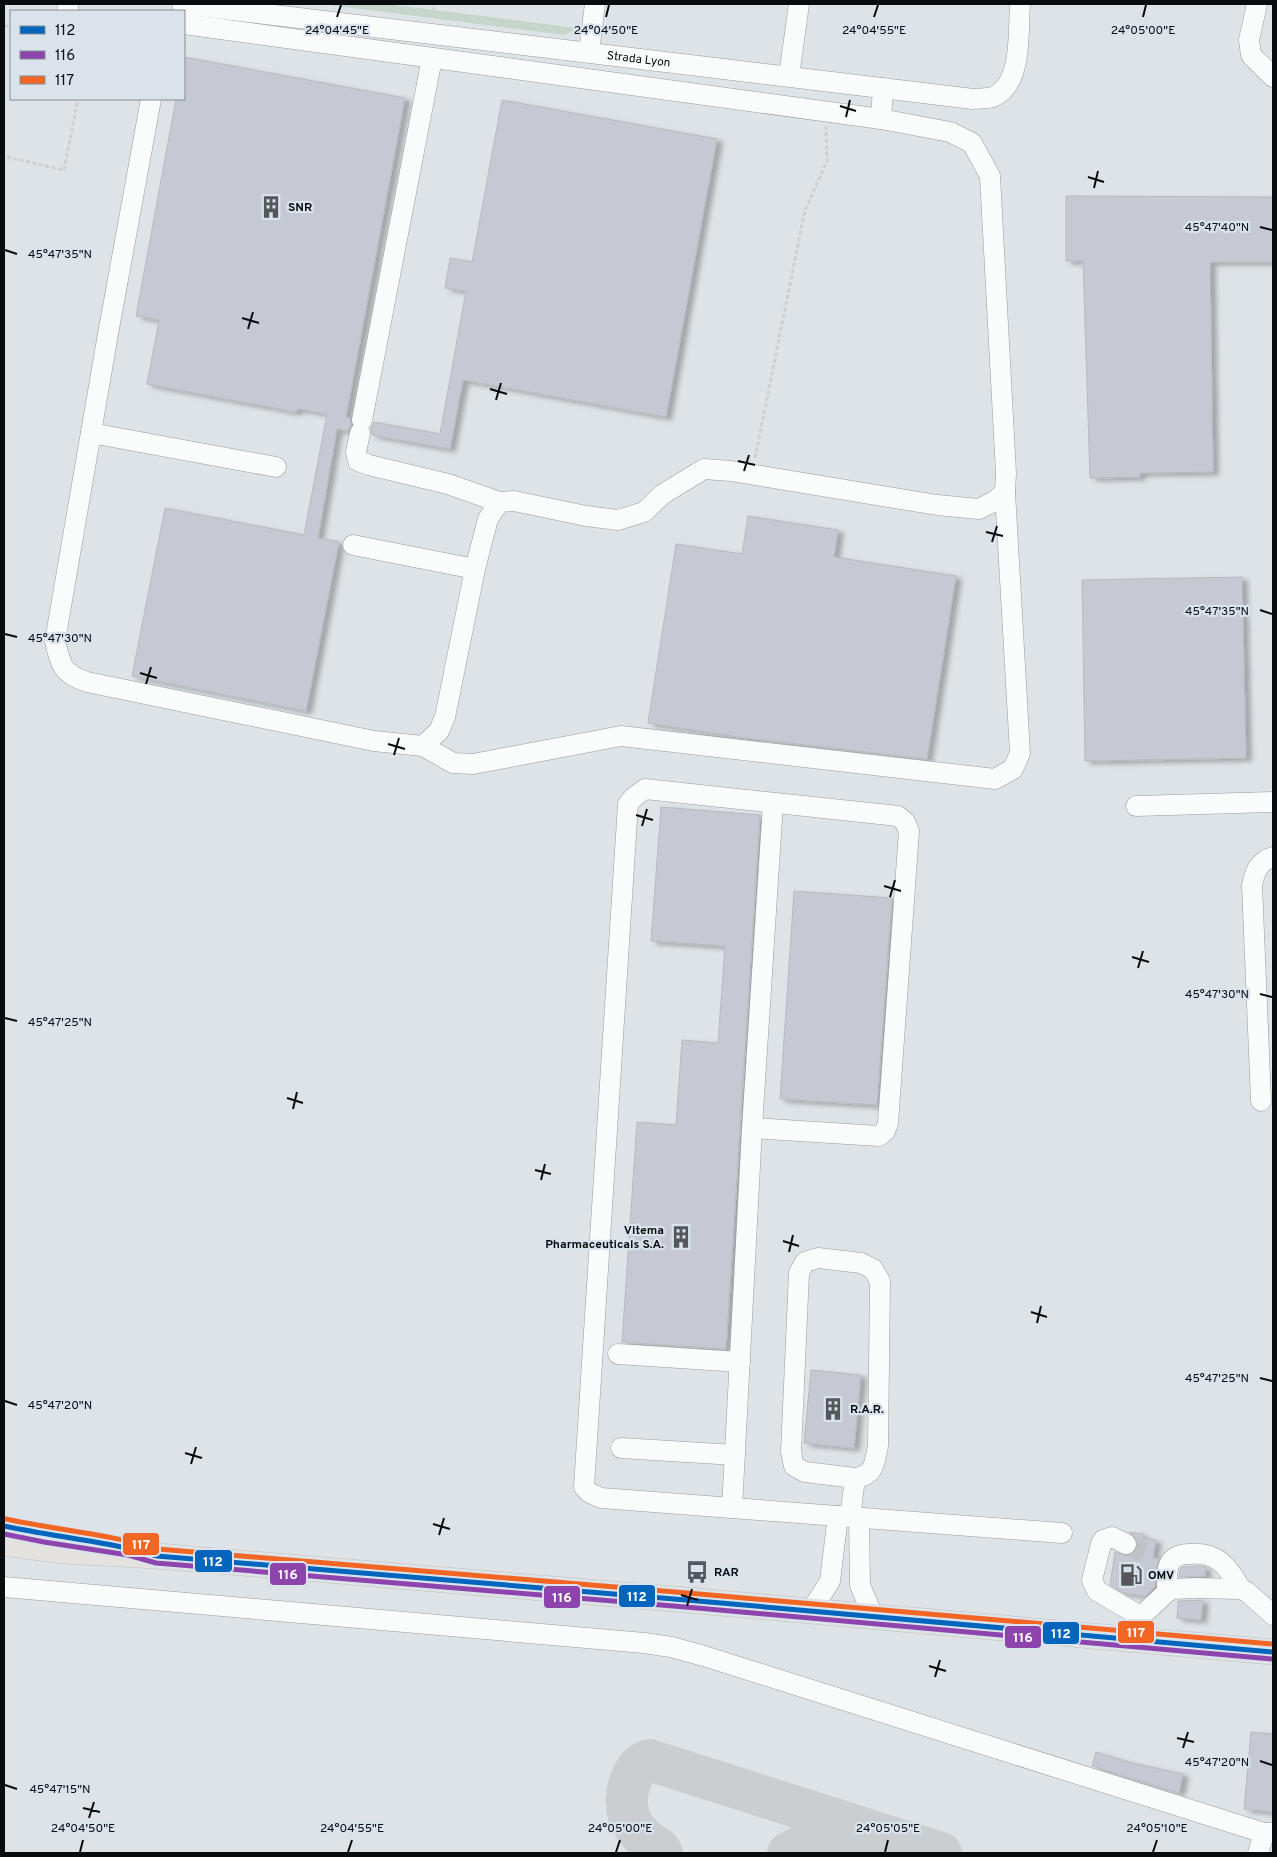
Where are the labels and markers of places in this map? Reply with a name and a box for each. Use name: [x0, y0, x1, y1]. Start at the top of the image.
building icon: SNR: [258, 194, 284, 220]
place label: SNR: [288, 200, 312, 216]
place label: Vitema Pharmaceuticals S.A.: [545, 1223, 664, 1253]
building icon: Vitema Pharmaceuticals S.A.: [668, 1224, 694, 1250]
building icon: R.A.R.: [820, 1396, 846, 1422]
place label: R.A.R.: [850, 1402, 884, 1418]
bus stop icon: RAR: [684, 1559, 710, 1585]
fuel station icon: OMV: [1118, 1562, 1144, 1588]
place label: RAR: [714, 1565, 739, 1581]
place label: OMV: [1148, 1568, 1174, 1584]

